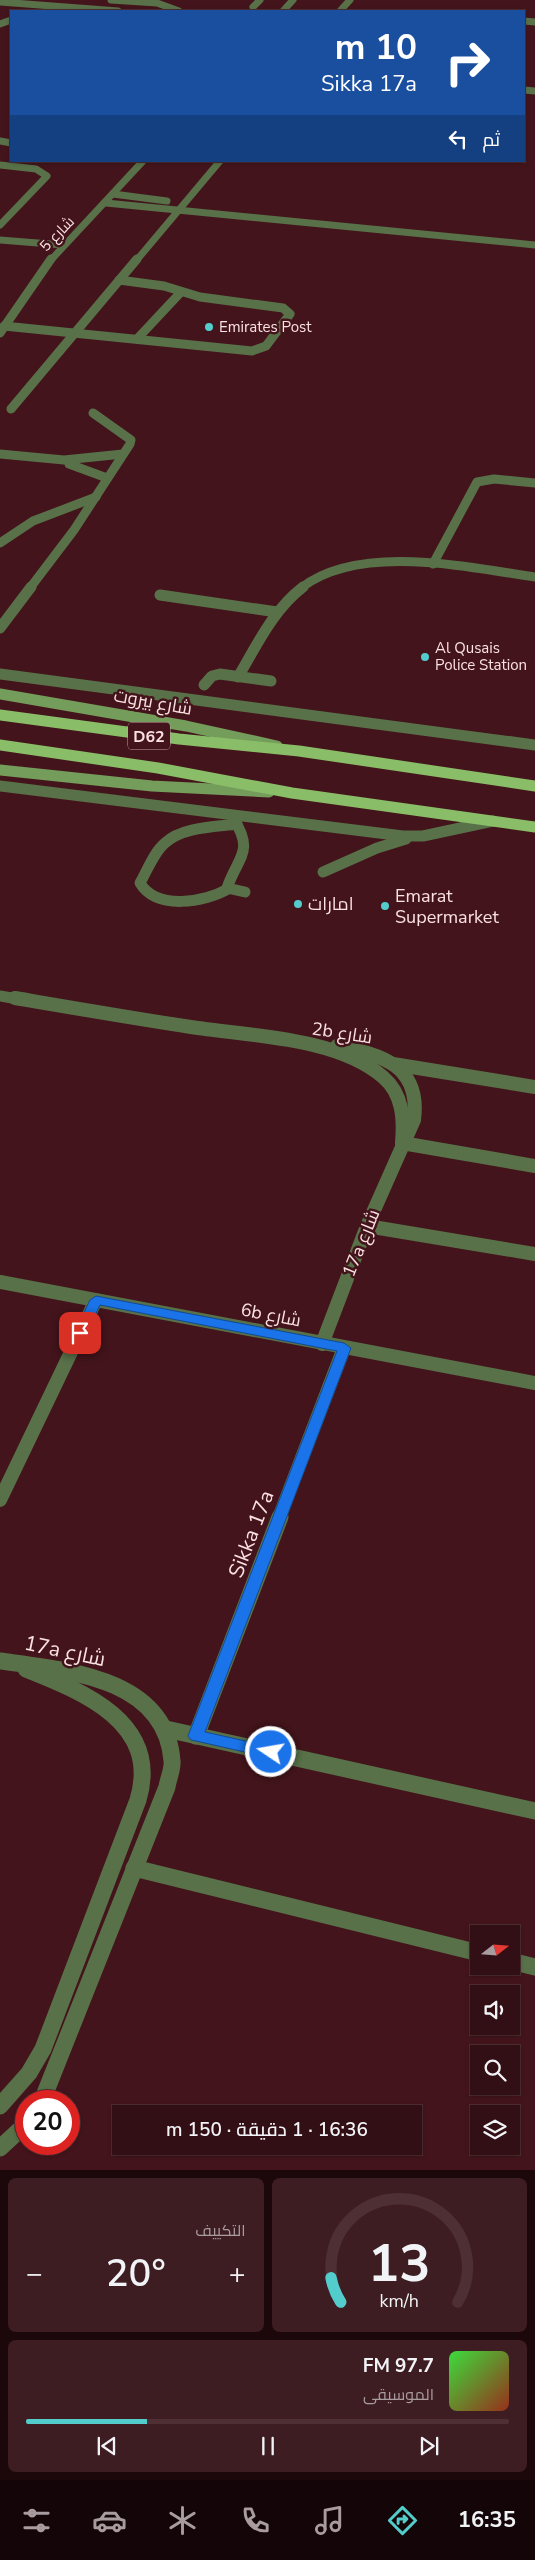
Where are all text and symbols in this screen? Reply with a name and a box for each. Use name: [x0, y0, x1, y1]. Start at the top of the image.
text: 10 m: [335, 24, 417, 71]
icon: right: [435, 30, 500, 95]
text: Sikka 17a: [321, 69, 417, 99]
icon: left: [444, 125, 472, 153]
text: ثم: [482, 127, 500, 153]
street label: شارع 5: [35, 212, 79, 257]
place label: Emirates Post: [219, 317, 312, 337]
marker: Emirates Post: [203, 321, 215, 333]
place label: Al Qusais Police Station: [435, 638, 527, 675]
marker: Al Qusais Police Station: [419, 651, 431, 663]
street label: شارع بيروت: [112, 683, 194, 721]
road number: D62: [128, 722, 170, 749]
place label: Emarat Supermarket: [395, 884, 499, 929]
place label: امارات: [308, 892, 354, 916]
marker: امارات: [292, 898, 304, 910]
marker: Emarat Supermarket: [379, 900, 391, 912]
street label: 2b شارع: [310, 1016, 374, 1050]
street label: 17a شارع: [337, 1206, 385, 1280]
street label: 6b شارع: [239, 1297, 303, 1333]
pin: [59, 1312, 101, 1354]
icon: arrive: [66, 1319, 94, 1347]
street label: Sikka 17a: [222, 1486, 280, 1582]
street label: 17a شارع: [22, 1629, 108, 1673]
position arrow: [244, 1725, 296, 1777]
north arrow: [470, 1925, 520, 1975]
map controls: [470, 1925, 520, 2155]
button: sound: [470, 1985, 520, 2035]
button: search: [470, 2045, 520, 2095]
speed limit sign: 20: [15, 2090, 80, 2155]
button: layers: [470, 2105, 520, 2155]
text: 16:36 · 1 دقيقة · 150 m: [166, 2117, 368, 2143]
text: التكييف: [195, 2220, 246, 2242]
text: 13: [368, 2228, 430, 2299]
text: 20°: [106, 2248, 166, 2299]
text: −: [26, 2255, 43, 2293]
text: +: [229, 2255, 245, 2293]
text: km/h: [380, 2289, 419, 2313]
text: 97.7 FM: [363, 2353, 434, 2379]
text: الموسيقى: [363, 2384, 434, 2406]
icon: previous: [93, 2432, 121, 2460]
icon: pause: [254, 2432, 282, 2460]
icon: next: [415, 2432, 443, 2460]
icon: filters: [19, 2503, 54, 2538]
icon: car: [92, 2503, 127, 2538]
icon: climate: [165, 2503, 200, 2538]
icon: phone: [238, 2503, 273, 2538]
icon: music: [312, 2503, 347, 2538]
icon: directions: [385, 2503, 420, 2538]
text: 16:35: [458, 2505, 516, 2535]

